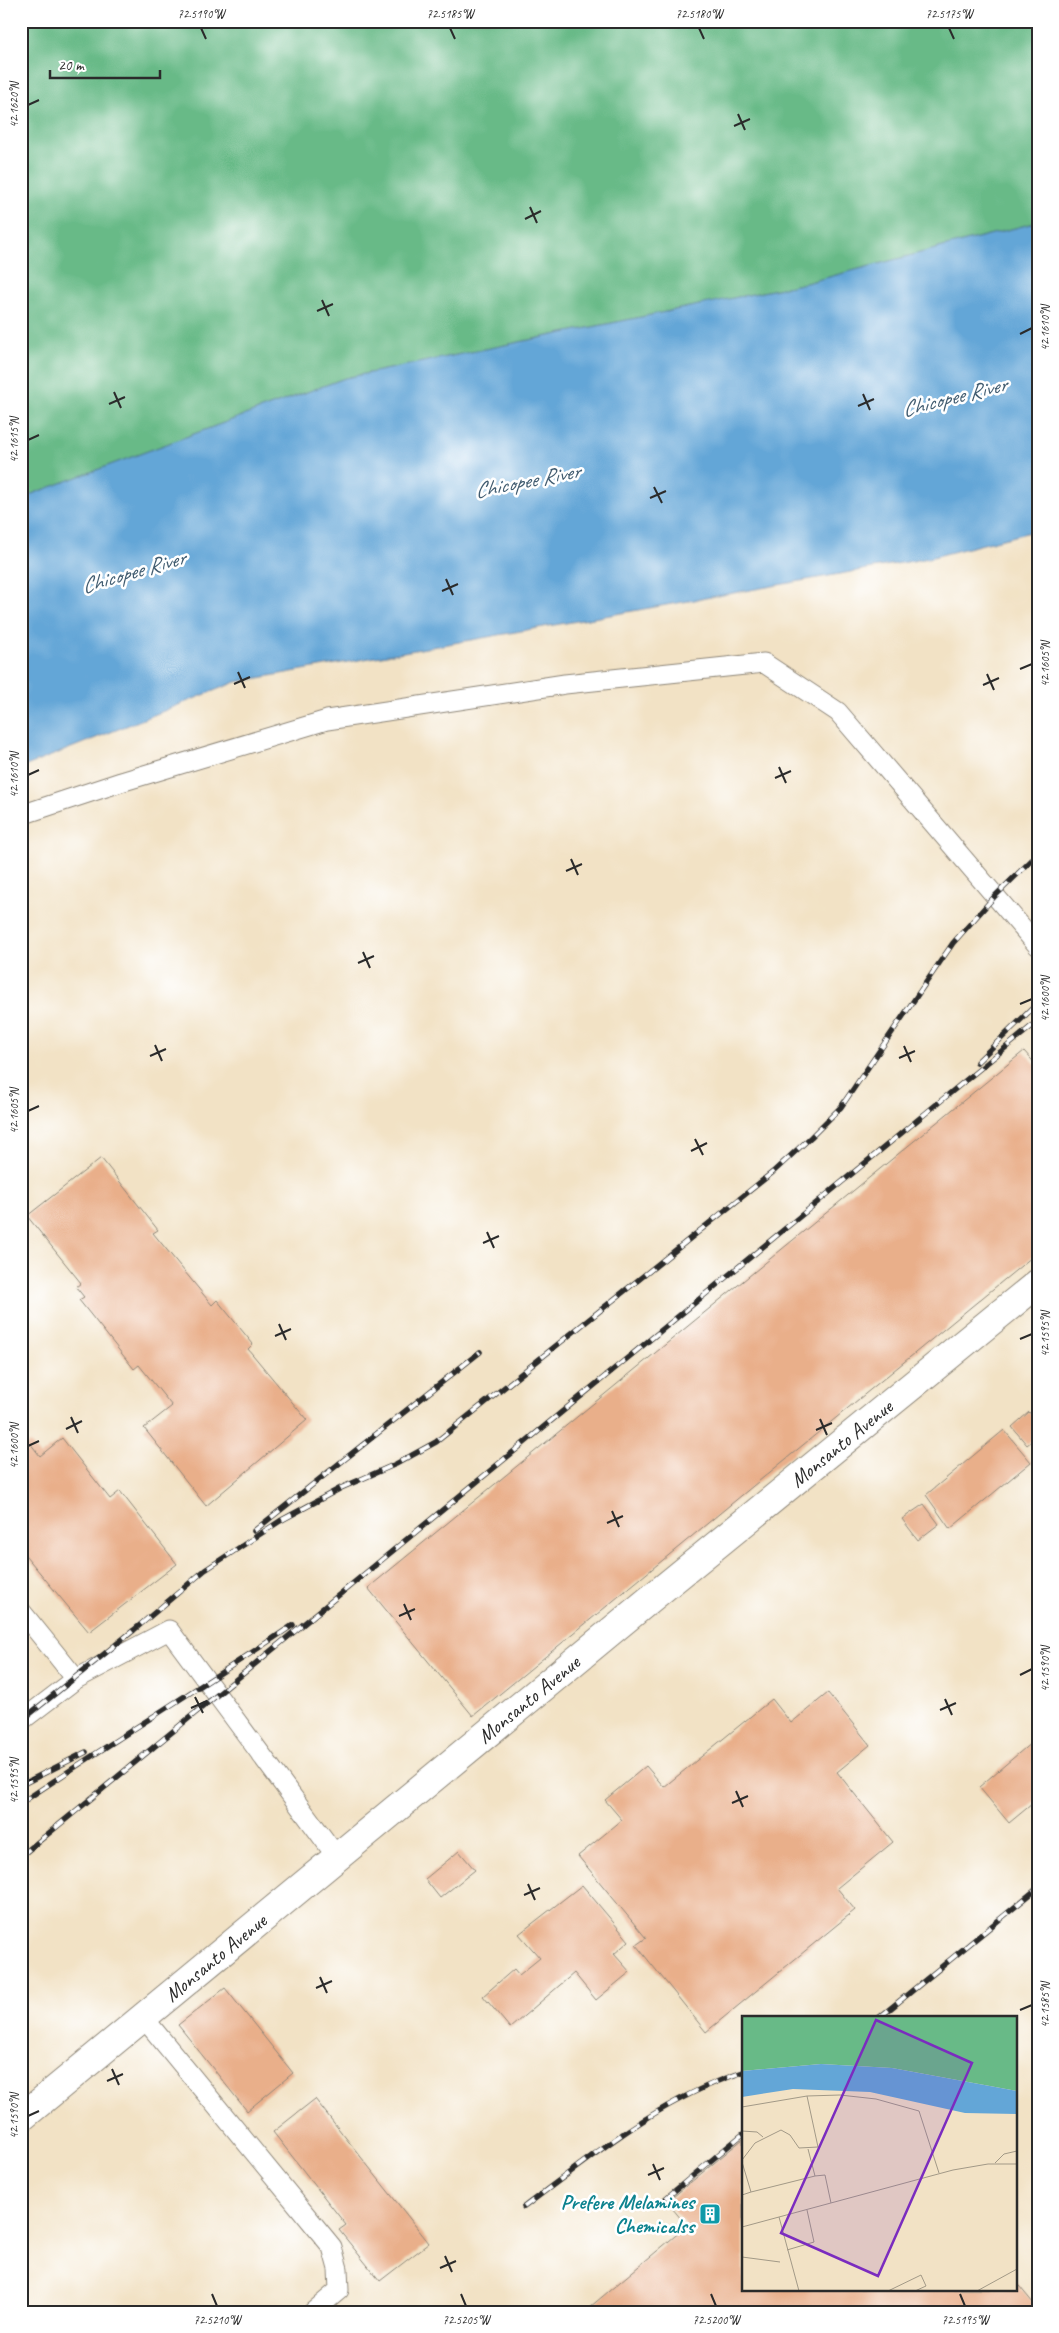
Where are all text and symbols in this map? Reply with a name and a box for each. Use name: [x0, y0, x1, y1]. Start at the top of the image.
text: 72.5190°W: [178, 6, 227, 22]
text: 72.5185°W: [427, 6, 476, 22]
text: 72.5180°W: [676, 6, 725, 22]
text: 72.5175°W: [926, 6, 975, 22]
scale bar: [50, 48, 160, 80]
text: 20 m: [58, 56, 85, 75]
text: 42.1620°N: [6, 81, 22, 128]
text: 42.1610°N: [1037, 304, 1053, 351]
water label: Chicopee River: [899, 370, 1012, 423]
text: 42.1615°N: [6, 416, 22, 463]
water label: Chicopee River: [472, 457, 585, 505]
water label: Chicopee River: [78, 543, 191, 600]
text: 42.1605°N: [1037, 640, 1053, 687]
text: 42.1610°N: [6, 751, 22, 798]
text: 42.1600°N: [1037, 975, 1053, 1022]
text: 42.1605°N: [6, 1087, 22, 1134]
text: 42.1595°N: [1037, 1310, 1053, 1357]
street label: Monsanto Avenue: [785, 1393, 899, 1493]
text: 42.1600°N: [6, 1422, 22, 1469]
text: 42.1590°N: [1037, 1645, 1053, 1692]
street label: Monsanto Avenue: [472, 1649, 586, 1749]
text: 42.1595°N: [6, 1757, 22, 1804]
street label: Monsanto Avenue: [159, 1907, 273, 2007]
text: 42.1585°N: [1037, 1981, 1053, 2028]
inset map: [742, 2016, 1016, 2290]
text: 42.1590°N: [6, 2092, 22, 2139]
place label: Prefere Melamines Chemicalss: [561, 2189, 697, 2239]
building icon: Prefere Melamines Chemicalss: [698, 2202, 722, 2226]
text: 72.5210°W: [194, 2312, 243, 2328]
text: 72.5205°W: [443, 2312, 492, 2328]
text: 72.5200°W: [693, 2312, 742, 2328]
text: 72.5195°W: [942, 2312, 991, 2328]

